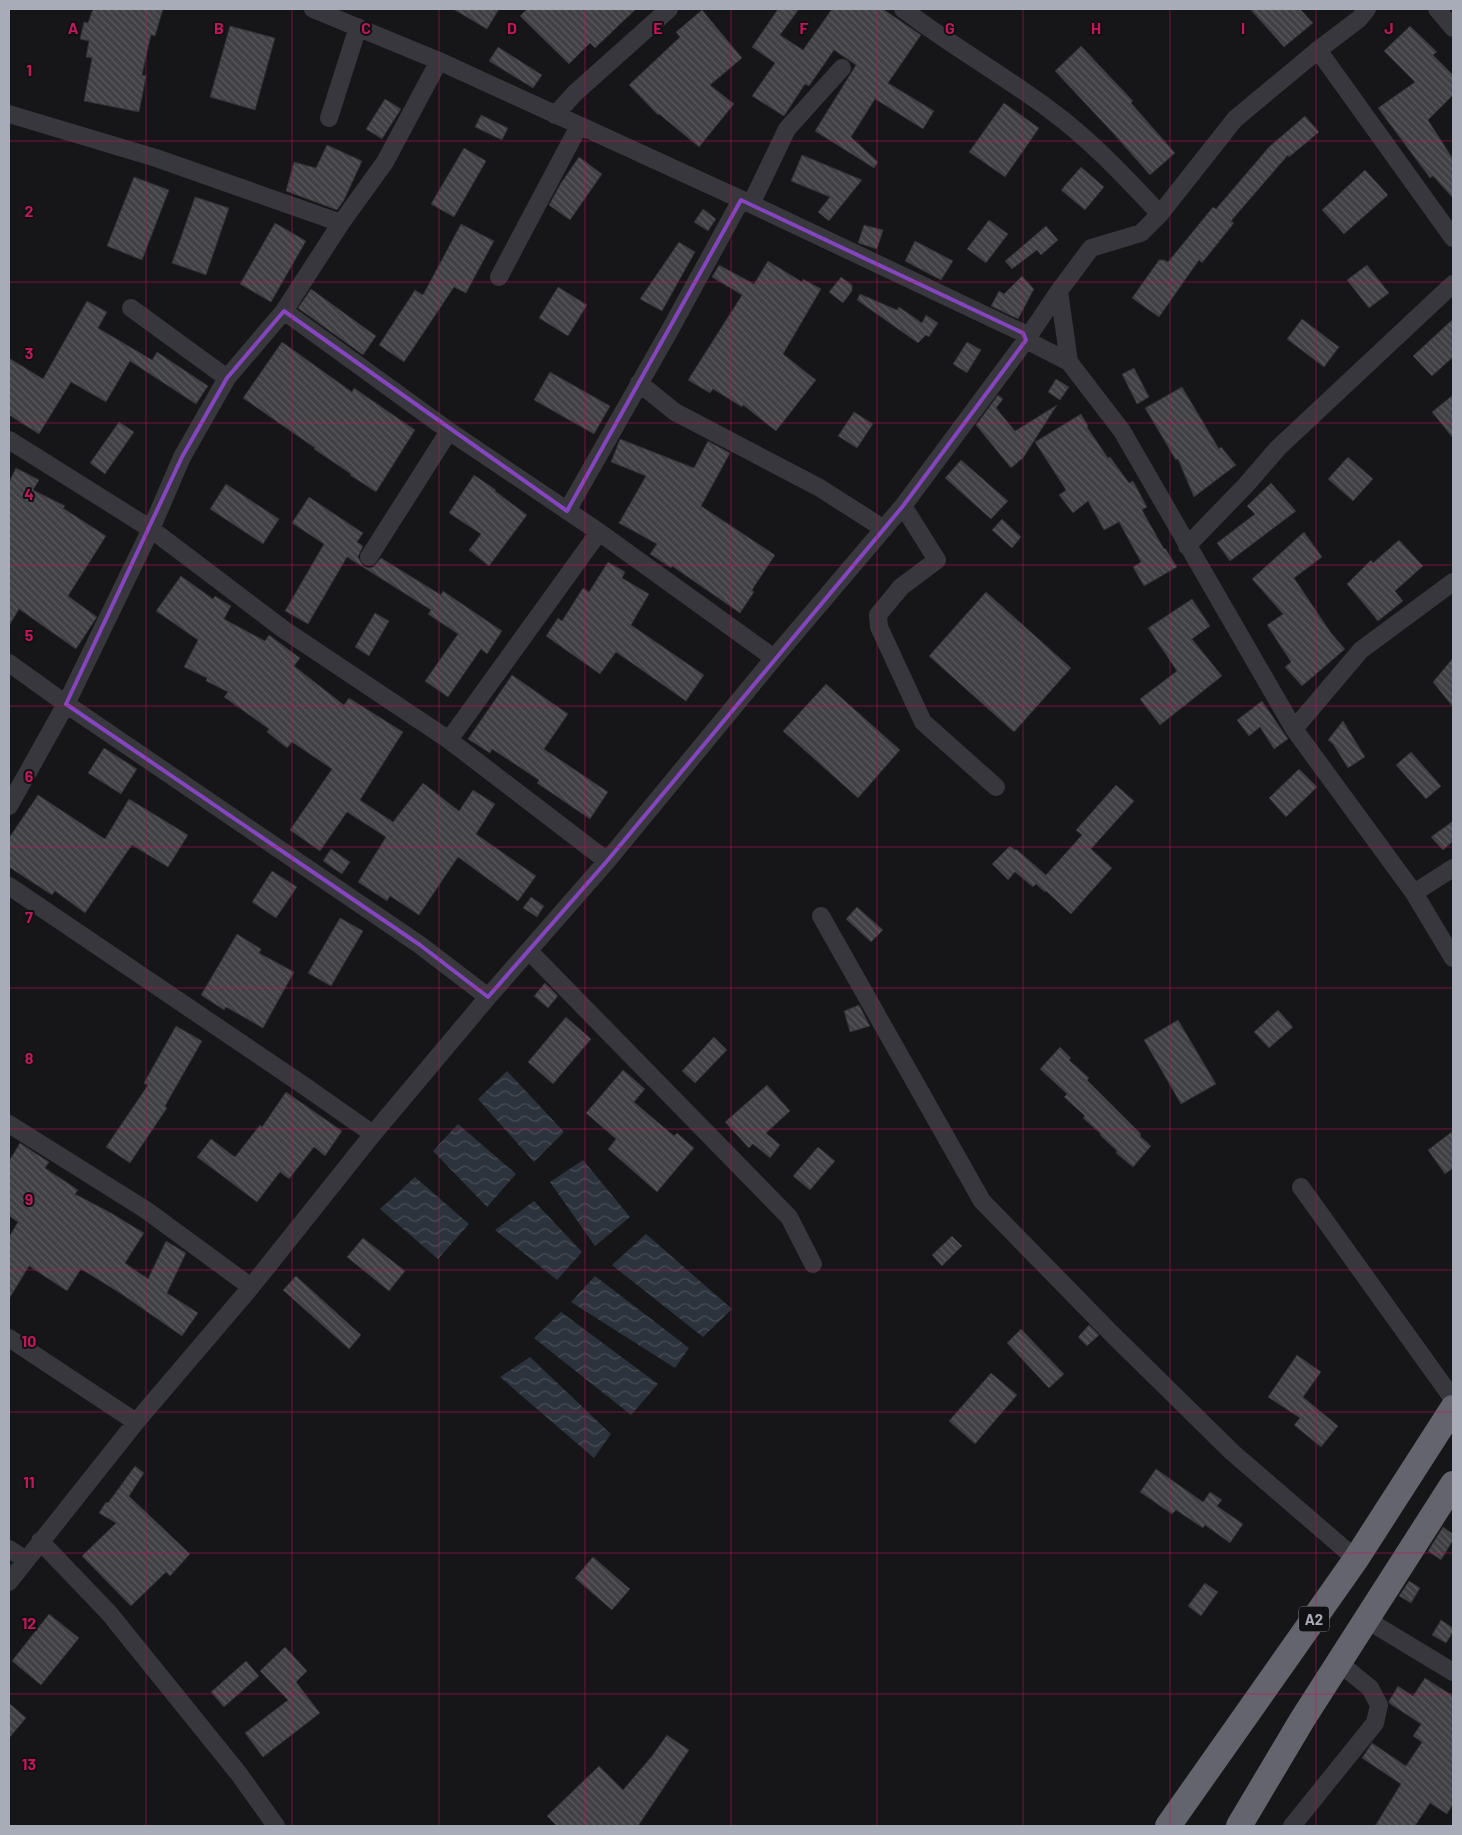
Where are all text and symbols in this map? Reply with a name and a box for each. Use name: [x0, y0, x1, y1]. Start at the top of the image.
text: A: [68, 18, 79, 37]
text: B: [214, 18, 224, 37]
text: C: [361, 18, 371, 37]
text: D: [507, 18, 517, 37]
text: E: [653, 18, 663, 37]
text: F: [800, 18, 809, 37]
text: G: [945, 18, 955, 37]
text: H: [1091, 18, 1101, 37]
text: I: [1241, 18, 1245, 37]
text: J: [1384, 18, 1394, 37]
text: 1: [26, 60, 32, 79]
text: 2: [25, 201, 34, 220]
text: 3: [25, 343, 33, 362]
text: 4: [24, 484, 34, 503]
text: 5: [25, 625, 34, 644]
text: 6: [25, 766, 34, 785]
text: 7: [25, 907, 33, 926]
text: 8: [25, 1048, 34, 1067]
text: 9: [25, 1189, 33, 1208]
text: 10: [22, 1331, 36, 1350]
text: 11: [23, 1472, 35, 1491]
road number: A2: [1299, 1606, 1329, 1632]
text: 12: [22, 1613, 36, 1632]
text: 13: [22, 1754, 36, 1773]

